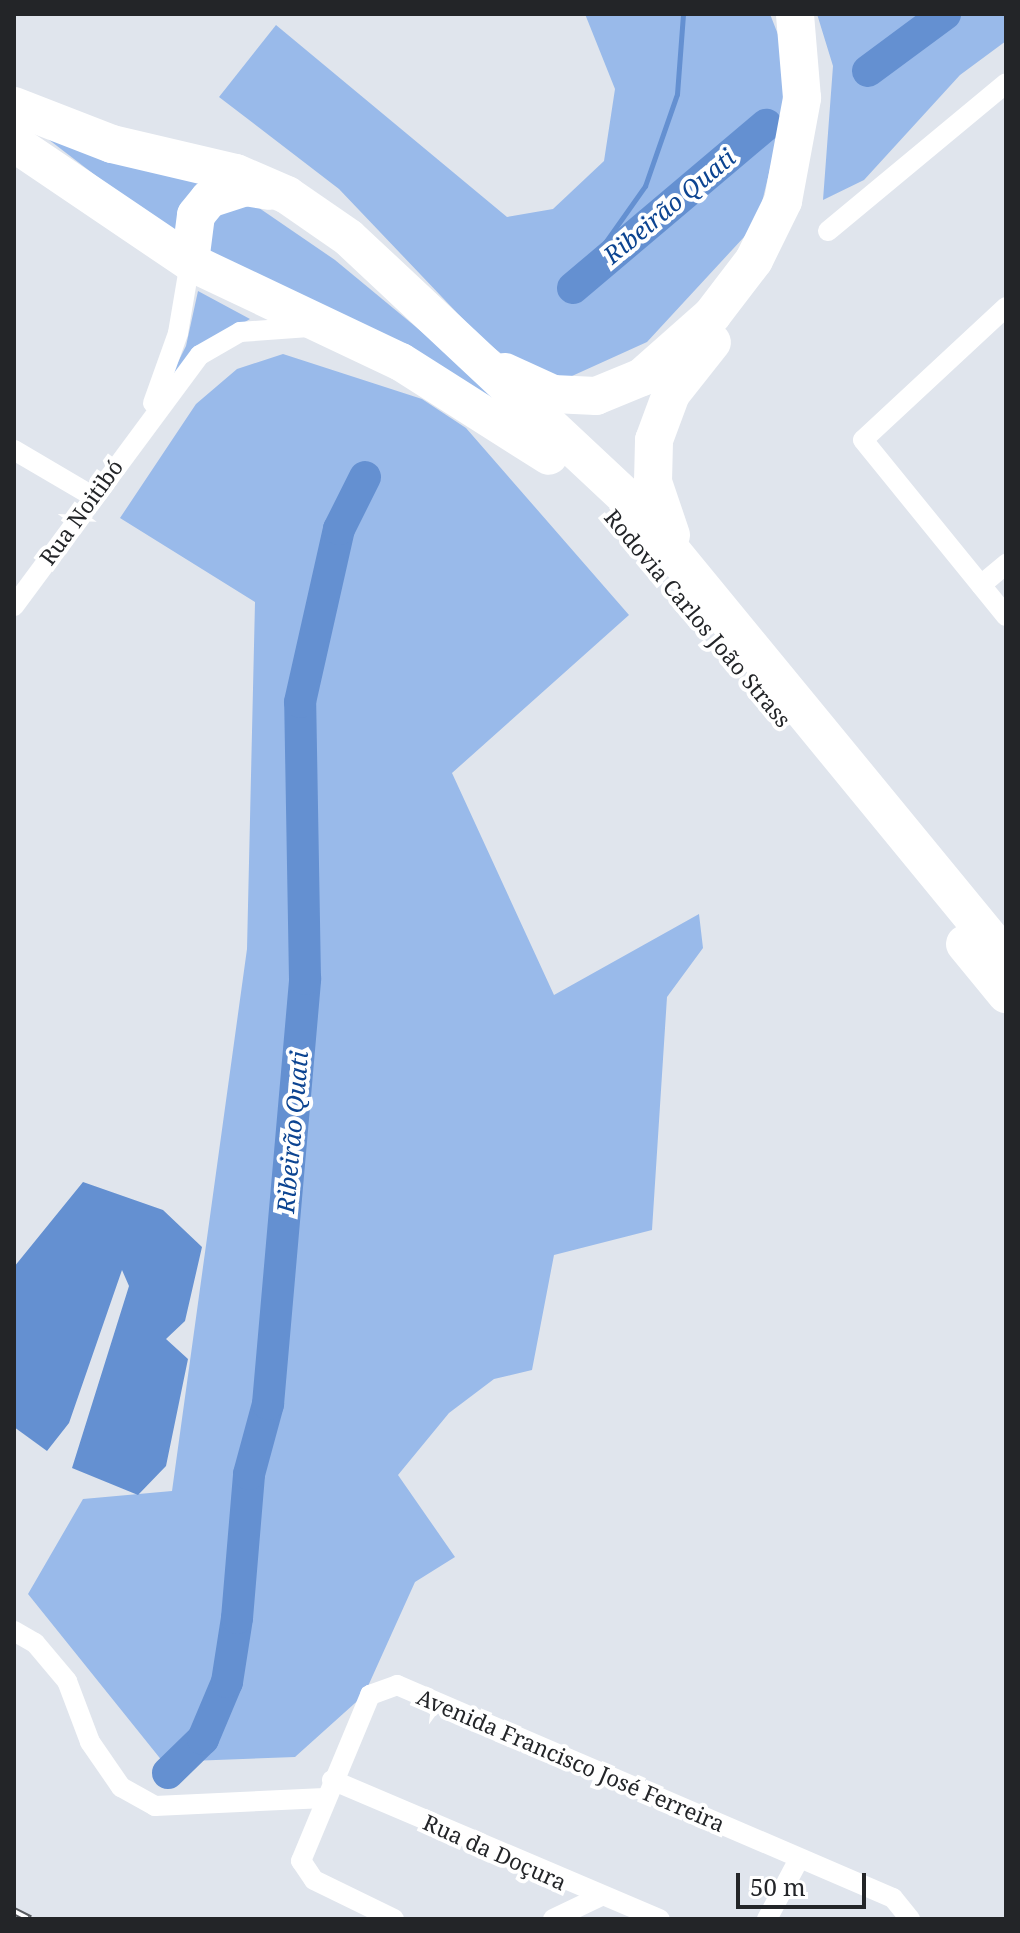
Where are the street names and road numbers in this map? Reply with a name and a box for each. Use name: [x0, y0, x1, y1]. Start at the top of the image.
street label: Rua Noitibó: [34, 454, 128, 570]
street label: Rodovia Carlos João Strass: [599, 504, 797, 732]
street label: Avenida Francisco José Ferreira: [413, 1683, 729, 1837]
street label: Rua da Doçura: [419, 1809, 571, 1895]

